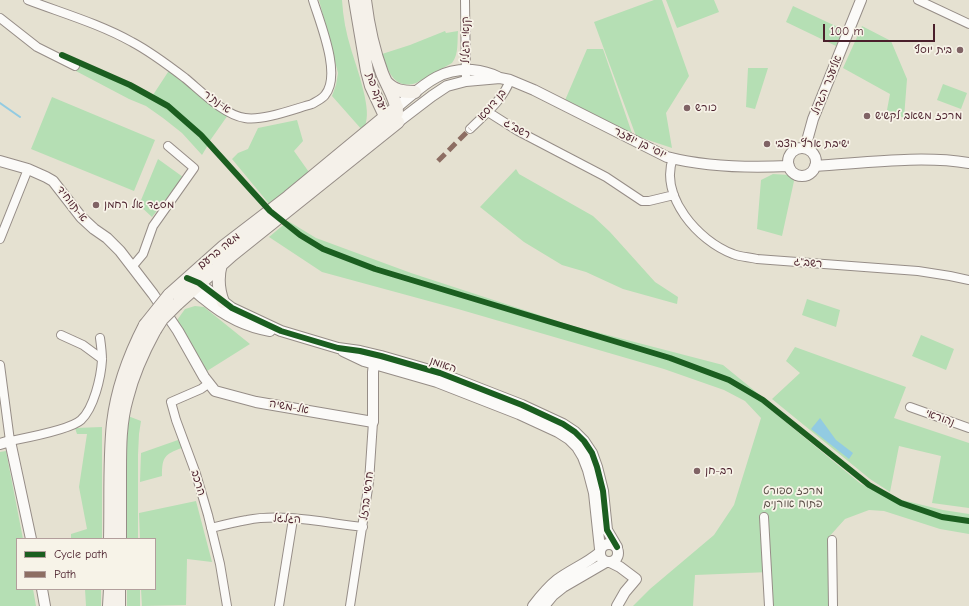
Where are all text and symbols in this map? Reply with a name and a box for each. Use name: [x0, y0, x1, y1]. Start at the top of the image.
street label: קנאי הגליל: [459, 16, 473, 64]
scale bar: [825, 16, 937, 42]
text: 100 m: [830, 24, 863, 38]
place label: בית יוסף: [914, 43, 952, 57]
marker: בית יוסף: [955, 45, 965, 55]
street label: אליעזר הגדול: [809, 53, 845, 117]
street label: יעקב פת: [363, 71, 389, 113]
street label: בן דוסא: [475, 87, 509, 123]
street label: א-נת'ר: [201, 88, 233, 116]
place label: כורש: [695, 101, 717, 115]
marker: כורש: [682, 103, 692, 113]
place label: מרכז משאב לקשיש: [875, 109, 962, 123]
marker: מרכז משאב לקשיש: [862, 111, 872, 121]
street label: רשב"ג: [501, 116, 533, 142]
street label: יוסי בן יועזר: [611, 125, 669, 161]
place label: ישיבת ארץ הצבי: [775, 137, 849, 151]
marker: ישיבת ארץ הצבי: [762, 139, 772, 149]
street label: א-תווחיד: [54, 184, 90, 224]
place label: מסגד אל רחמן: [104, 198, 174, 212]
marker: מסגד אל רחמן: [91, 200, 101, 210]
street label: משה ברעם: [195, 230, 243, 272]
street label: רשב"ג: [793, 255, 823, 271]
street label: האומן: [428, 354, 458, 376]
street label: אל-משיה: [268, 397, 310, 417]
street label: נהוראי: [924, 407, 956, 429]
place label: רב-חן: [705, 464, 733, 478]
marker: רב-חן: [692, 466, 702, 476]
street label: הרכב: [188, 468, 208, 498]
street label: חרשי ברזל: [357, 471, 377, 521]
park label: מרכז ספורט פתוח אורנים: [763, 484, 823, 510]
street label: הגלגל: [273, 512, 301, 526]
legend: [16, 538, 156, 590]
text: Cycle path: [54, 547, 107, 561]
text: Path: [54, 567, 76, 581]

